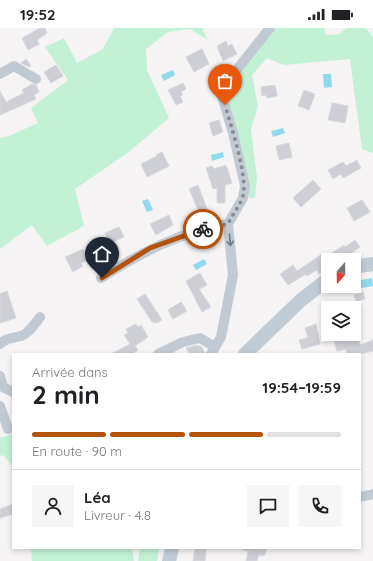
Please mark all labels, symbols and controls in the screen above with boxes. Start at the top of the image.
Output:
text: 19:52 [20,5,56,24]
pin [208,64,242,105]
icon: bag [214,70,236,92]
courier [183,209,223,249]
icon: bike [192,218,214,240]
one-way arrow [226,233,233,246]
pin [85,237,119,278]
icon: home [91,243,113,265]
north arrow [321,253,361,293]
map controls [321,253,361,341]
button: layers [321,301,361,341]
text: Arrivée dans [32,364,108,380]
text: 2 min [32,378,100,411]
text: 19:54–19:59 [262,378,341,397]
text: En route · 90 m [32,443,122,459]
button: person [32,485,74,527]
button: chat [247,485,289,527]
button: phone [299,485,341,527]
text: Léa [84,488,111,507]
text: Livreur · 4.8 [84,507,151,523]

